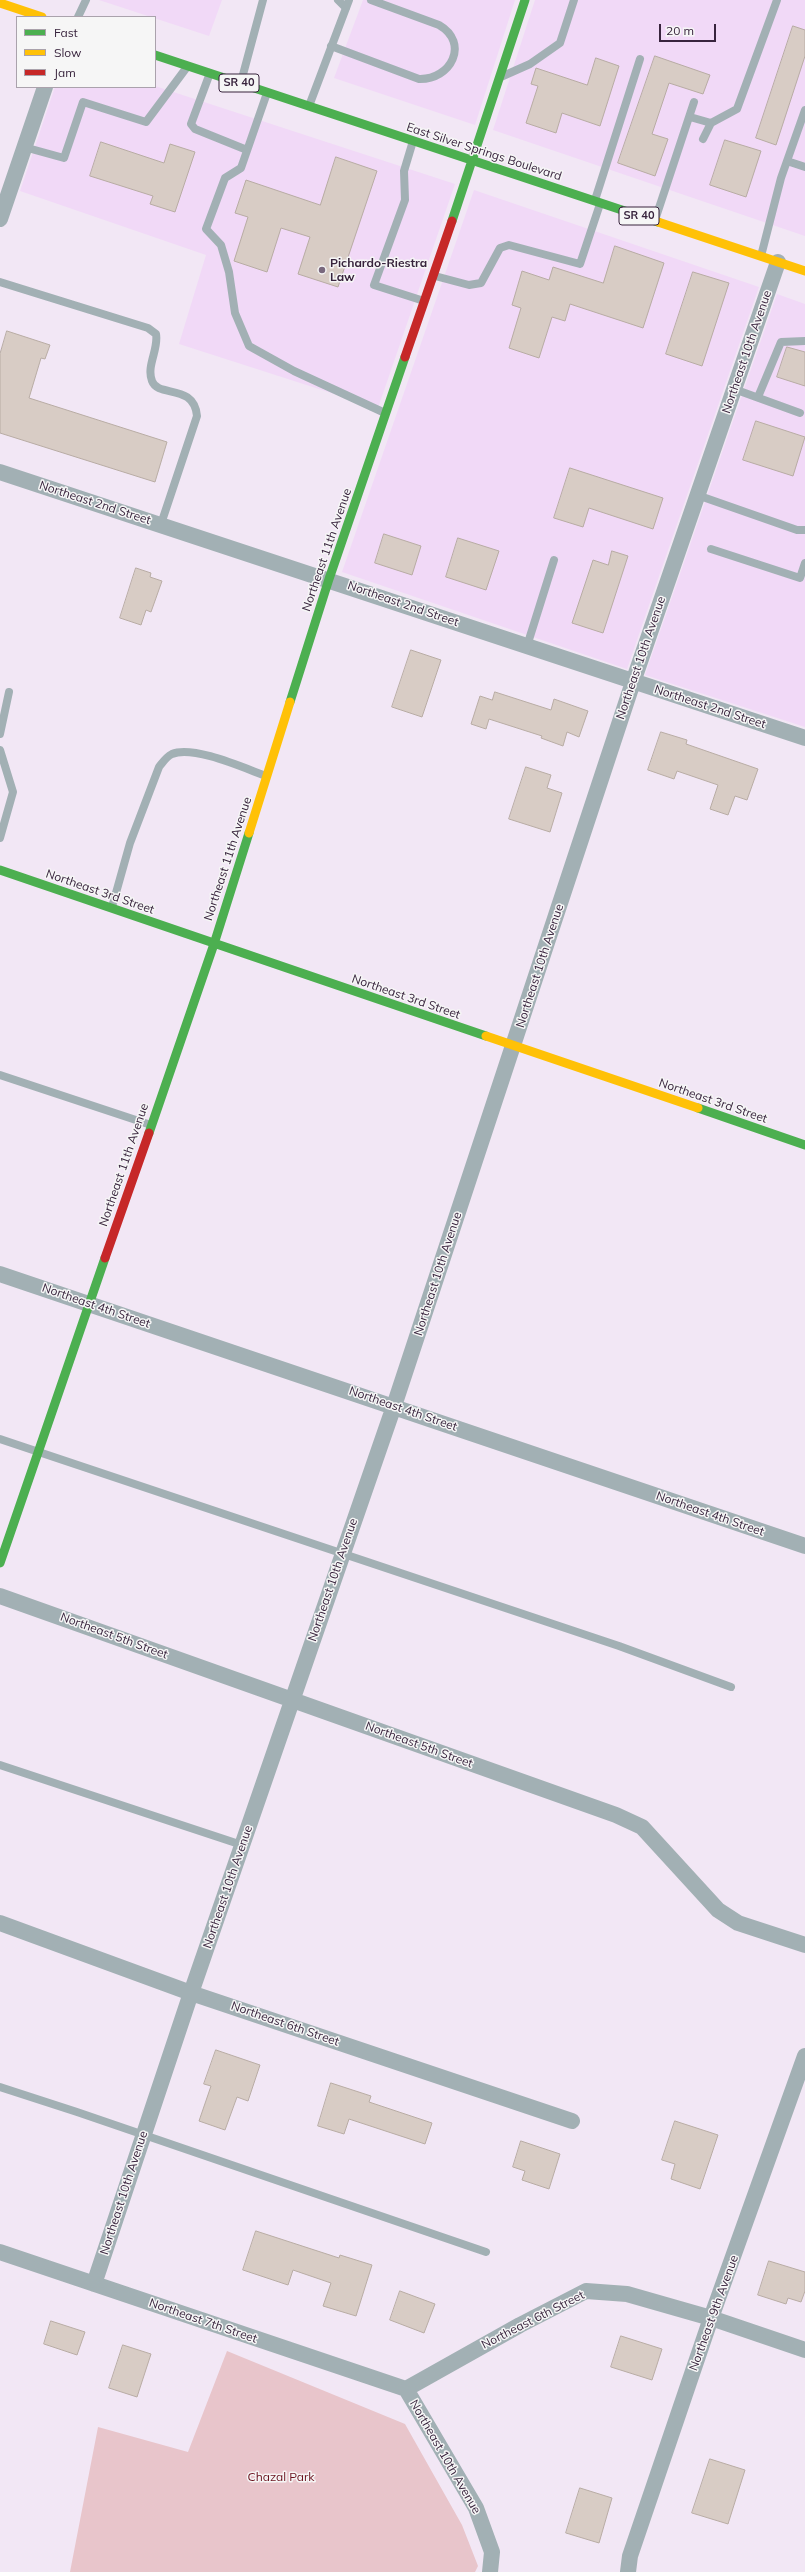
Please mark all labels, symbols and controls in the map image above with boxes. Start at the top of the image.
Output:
legend [16,16,156,88]
scale bar [661,16,718,42]
text: 20 m [666,23,694,38]
text: Fast [54,25,78,40]
text: Slow [54,45,82,60]
text: Jam [54,65,76,80]
road number: SR 40 [219,74,259,92]
street label: East Silver Springs Boulevard [405,120,563,184]
road number: SR 40 [619,207,659,225]
place label: Pichardo-Riestra Law [330,256,427,284]
marker: Pichardo-Riestra Law [317,265,327,275]
street label: Northeast 10th Avenue [719,289,775,415]
street label: Northeast 2nd Street [37,478,153,528]
street label: Northeast 11th Avenue [299,487,355,613]
street label: Northeast 2nd Street [346,578,460,630]
street label: Northeast 10th Avenue [613,595,669,721]
street label: Northeast 2nd Street [652,682,768,732]
street label: Northeast 11th Avenue [201,795,255,923]
street label: Northeast 3rd Street [44,867,156,917]
street label: Northeast 10th Avenue [513,902,567,1030]
street label: Northeast 3rd Street [350,972,462,1022]
street label: Northeast 3rd Street [657,1076,769,1126]
street label: Northeast 11th Avenue [96,1102,152,1228]
street label: Northeast 10th Avenue [411,1210,465,1338]
street label: Northeast 4th Street [40,1281,152,1331]
street label: Northeast 4th Street [347,1384,459,1434]
street label: Northeast 4th Street [654,1489,766,1539]
street label: Northeast 10th Avenue [305,1517,361,1643]
street label: Northeast 5th Street [58,1610,170,1662]
street label: Northeast 5th Street [363,1719,475,1771]
street label: Northeast 10th Avenue [200,1824,256,1950]
street label: Northeast 6th Street [229,1999,341,2049]
street label: Northeast 10th Avenue [97,2129,151,2257]
street label: Northeast 9th Avenue [686,2253,742,2373]
street label: Northeast 6th Street [479,2288,587,2352]
street label: Northeast 7th Street [147,2296,259,2346]
street label: Northeast 10th Avenue [406,2397,484,2517]
park label: Chazal Park [247,2470,315,2484]

